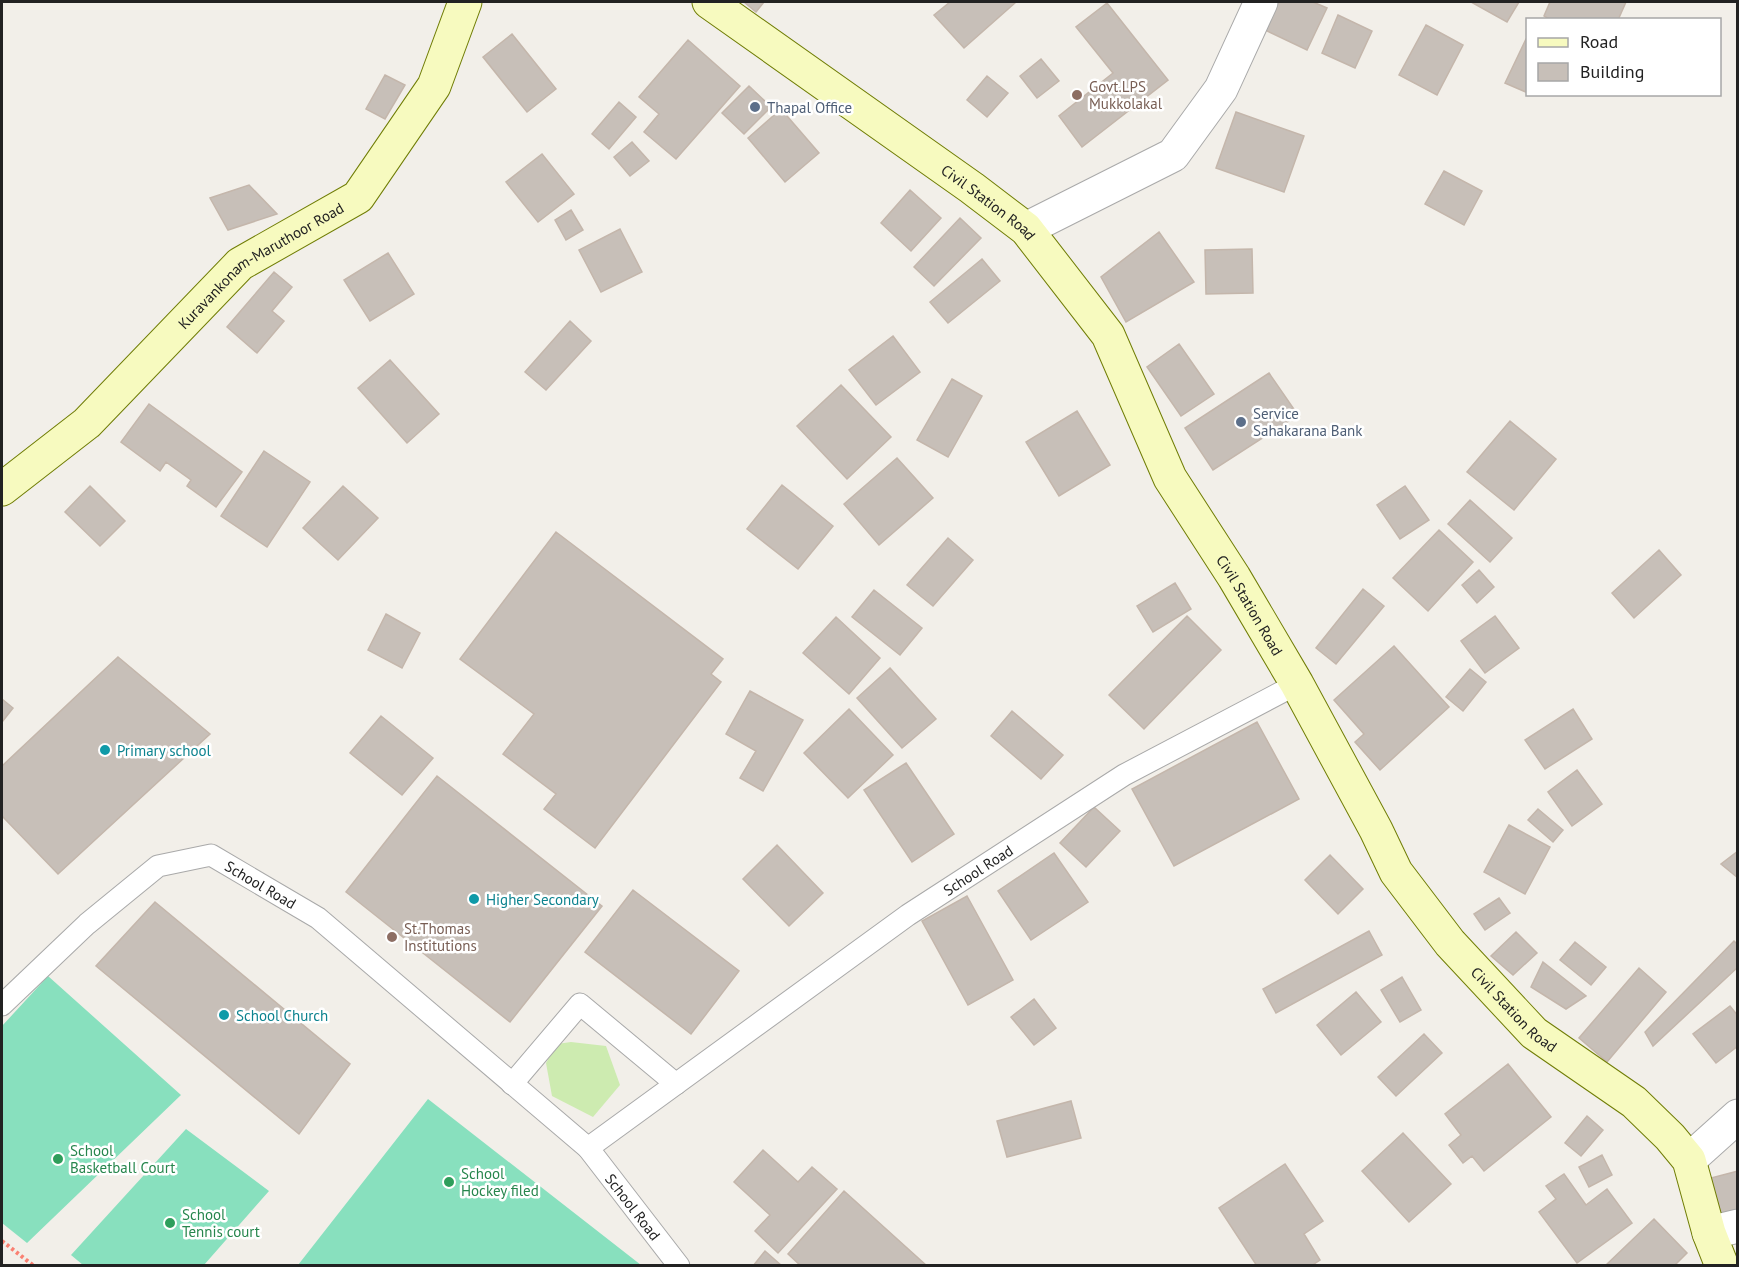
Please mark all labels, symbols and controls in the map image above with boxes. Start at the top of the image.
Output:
legend [1526,18,1721,96]
text: Road [1580,30,1618,53]
text: Building [1580,60,1644,83]
place label: Govt.LPS Mukkolakal [1089,77,1163,113]
marker: Govt.LPS Mukkolakal [1070,88,1084,102]
place label: Thapal Office [767,98,852,117]
marker: Thapal Office [748,100,762,114]
street label: Civil Station Road [938,160,1040,244]
street label: Kuravankonam-Maruthoor Road [174,198,347,333]
place label: Service Sahakarana Bank [1253,404,1363,440]
marker: Service Sahakarana Bank [1234,415,1248,429]
street label: Civil Station Road [1213,551,1288,659]
place label: Primary school [117,741,212,760]
marker: Primary school [98,743,112,757]
street label: School Road [939,840,1016,899]
street label: School Road [222,856,300,913]
place label: Higher Secondary [486,890,599,909]
marker: Higher Secondary [467,892,481,906]
place label: St.Thomas Institutions [404,919,477,955]
marker: St.Thomas Institutions [385,930,399,944]
street label: Civil Station Road [1467,962,1561,1056]
place label: School Church [236,1006,328,1025]
marker: School Church [217,1008,231,1022]
place label: School Basketball Court [70,1141,175,1177]
marker: School Basketball Court [51,1152,65,1166]
place label: School Hockey filed [461,1164,539,1200]
street label: School Road [601,1169,665,1244]
marker: School Hockey filed [442,1175,456,1189]
place label: School Tennis court [182,1205,260,1241]
marker: School Tennis court [163,1216,177,1230]

